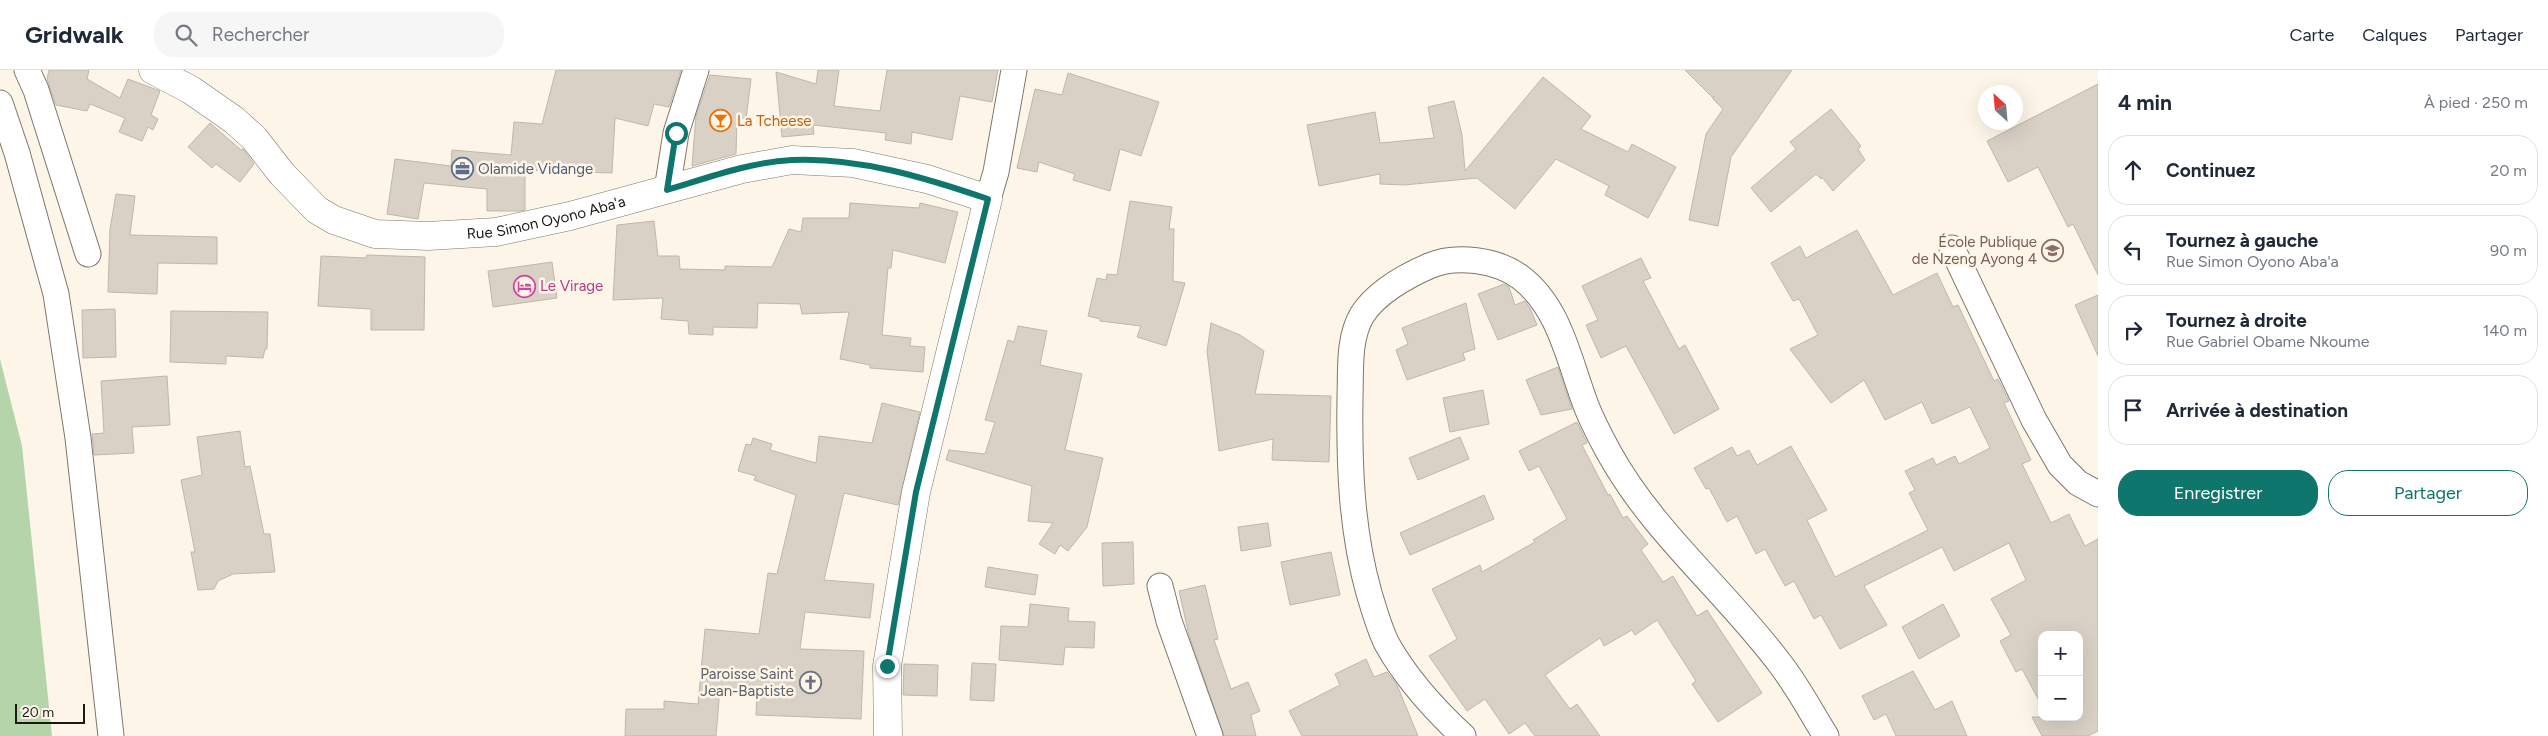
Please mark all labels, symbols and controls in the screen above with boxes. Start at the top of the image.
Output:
search box [154,12,504,57]
text: Gridwalk [25,20,124,49]
icon: search [172,21,200,49]
text: Rechercher [212,23,309,46]
text: Carte [2289,24,2334,46]
text: Calques [2362,24,2427,46]
text: Partager [2455,24,2523,46]
north arrow [1978,85,2023,130]
text: 4 min [2118,90,2172,115]
text: À pied · 250 m [2424,93,2528,112]
bar icon: La Tcheese [709,109,733,133]
place label: La Tcheese [737,112,812,130]
route start [665,122,688,145]
icon: ahead [2119,156,2147,184]
office icon: Olamide Vidange [450,157,474,181]
text: Continuez [2166,159,2255,182]
place label: Olamide Vidange [478,160,593,178]
text: 20 m [2490,161,2527,180]
street label: Rue Simon Oyono Aba'a [466,192,627,243]
text: Tournez à gauche [2166,229,2318,252]
place label: École Publique de Nzeng Ayong 4 [1912,233,2037,268]
icon: left [2119,236,2147,264]
school or university icon: École Publique de Nzeng Ayong 4 [2041,239,2065,263]
text: 90 m [2490,241,2527,260]
text: Rue Simon Oyono Aba'a [2166,252,2339,271]
hotel icon: Le Virage [512,274,536,298]
place label: Le Virage [540,277,603,295]
text: Tournez à droite [2166,309,2307,332]
icon: right [2119,316,2147,344]
text: 140 m [2483,321,2527,340]
text: Rue Gabriel Obame Nkoume [2166,332,2369,351]
icon: arrive [2119,396,2147,424]
text: Arrivée à destination [2166,399,2348,422]
button: Enregistrer [2118,470,2318,516]
button: Partager [2328,470,2528,516]
map controls [2038,631,2083,721]
button: + [2038,631,2083,676]
route end [876,655,899,678]
place label: Paroisse Saint Jean-Baptiste [700,665,794,700]
church icon: Paroisse Saint Jean-Baptiste [798,671,822,695]
button: − [2038,676,2083,721]
scale bar [15,701,85,724]
text: 20 m [22,704,54,721]

